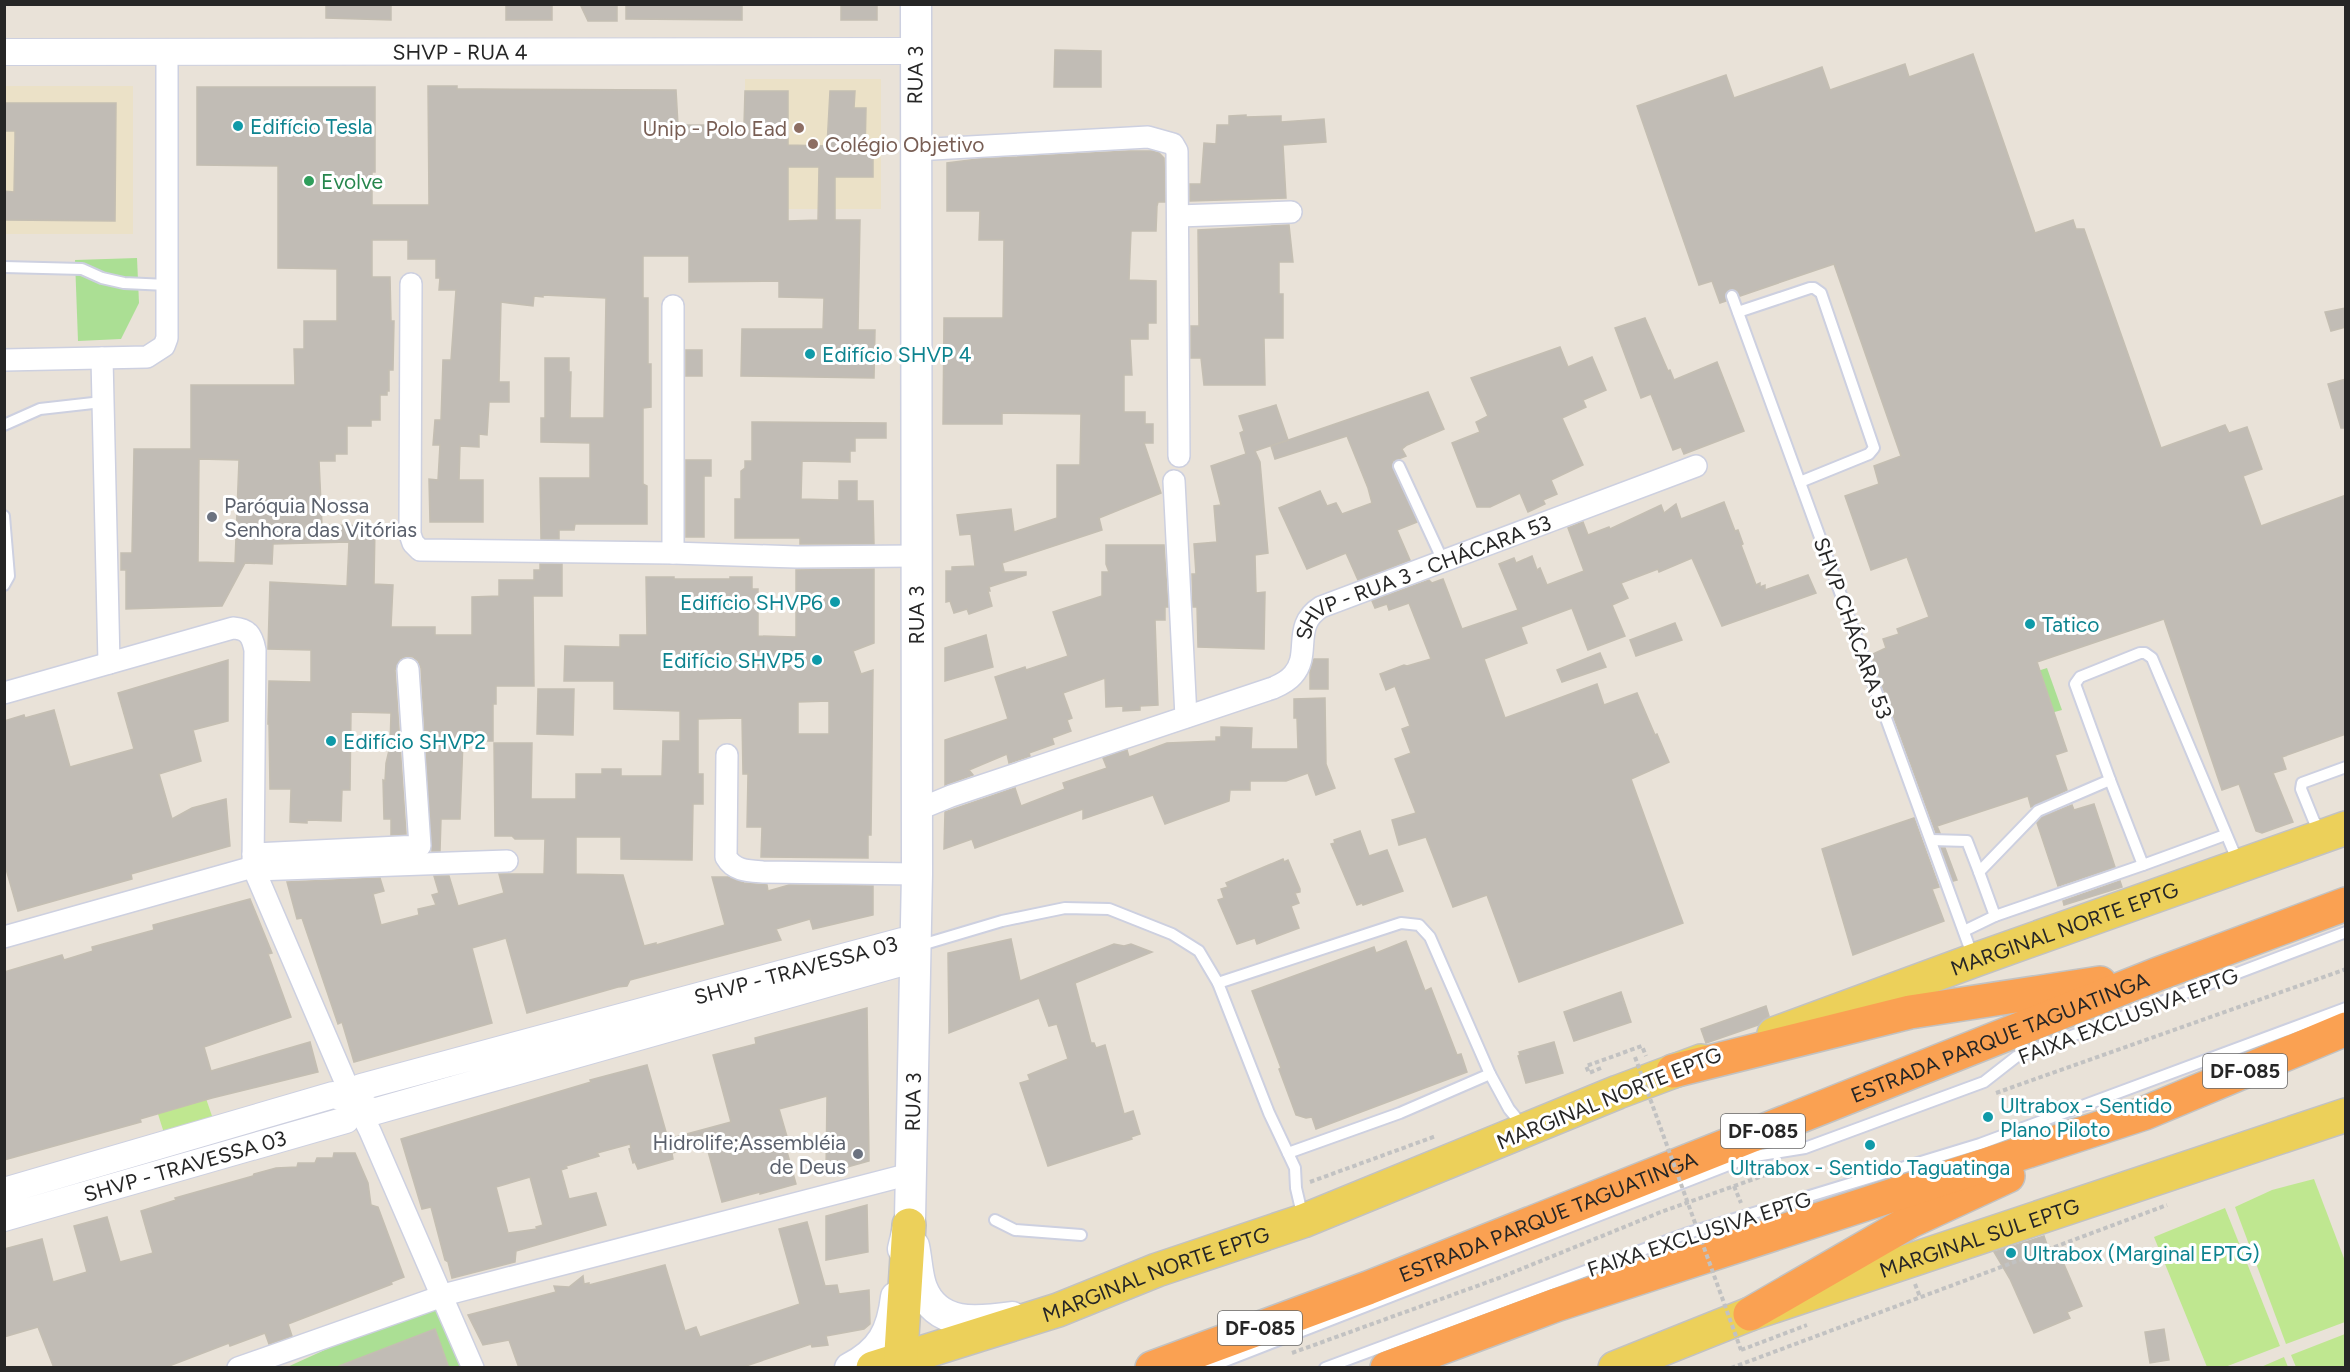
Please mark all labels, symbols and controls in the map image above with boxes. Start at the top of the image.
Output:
street label: SHVP - RUA 4 [392,39,528,64]
street label: RUA 3 [902,45,928,105]
place label: Edifício Tesla [250,114,373,139]
place label: Unip - Polo Ead [642,116,787,141]
marker: Edifício Tesla [231,119,245,133]
marker: Unip - Polo Ead [792,121,806,135]
place label: Colégio Objetivo [825,132,984,157]
marker: Colégio Objetivo [806,137,820,151]
place label: Evolve [321,169,383,194]
marker: Evolve [302,174,316,188]
place label: Edifício SHVP 4 [822,342,971,367]
marker: Edifício SHVP 4 [803,347,817,361]
place label: Paróquia Nossa Senhora das Vitórias [224,493,417,542]
street label: SHVP - RUA 3 - CHÁCARA 53 [1290,509,1554,641]
marker: Paróquia Nossa Senhora das Vitórias [205,510,219,524]
street label: SHVP CHÁCARA 53 [1809,534,1897,722]
street label: RUA 3 [904,586,929,644]
place label: Edifício SHVP6 [680,590,823,615]
marker: Edifício SHVP6 [828,595,842,609]
place label: Tatico [2042,612,2099,637]
marker: Tatico [2023,617,2037,631]
place label: Edifício SHVP5 [662,648,805,673]
marker: Edifício SHVP5 [810,653,824,667]
place label: Edifício SHVP2 [343,729,486,754]
marker: Edifício SHVP2 [324,734,338,748]
street label: MARGINAL NORTE EPTG [1947,876,2182,980]
street label: SHVP - TRAVESSA 03 [691,930,900,1009]
street label: FAIXA EXCLUSIVA EPTG [2014,962,2242,1070]
street label: ESTRADA PARQUE TAGUATINGA [1847,966,2152,1107]
street label: MARGINAL NORTE EPTG [1493,1041,1725,1155]
road number: DF-085 [2203,1054,2287,1088]
street label: RUA 3 [899,1072,925,1132]
place label: Ultrabox - Sentido Plano Piloto [2000,1093,2172,1142]
marker: Ultrabox - Sentido Plano Piloto [1981,1110,1995,1124]
road number: DF-085 [1721,1114,1805,1148]
street label: SHVP - TRAVESSA 03 [81,1125,289,1207]
place label: Hidrolife;Assembléia de Deus [653,1130,846,1179]
marker: Ultrabox - Sentido Taguatinga [1863,1138,1877,1152]
street label: ESTRADA PARQUE TAGUATINGA [1395,1146,1701,1287]
marker: Hidrolife;Assembléia de Deus [851,1147,865,1161]
place label: Ultrabox - Sentido Taguatinga [1730,1155,2010,1180]
street label: FAIXA EXCLUSIVA EPTG [1584,1186,1814,1282]
street label: MARGINAL SUL EPTG [1876,1193,2082,1282]
street label: MARGINAL NORTE EPTG [1039,1221,1272,1327]
place label: Ultrabox (Marginal EPTG) [2023,1241,2260,1266]
marker: Ultrabox (Marginal EPTG) [2004,1246,2018,1260]
road number: DF-085 [1218,1311,1302,1345]

